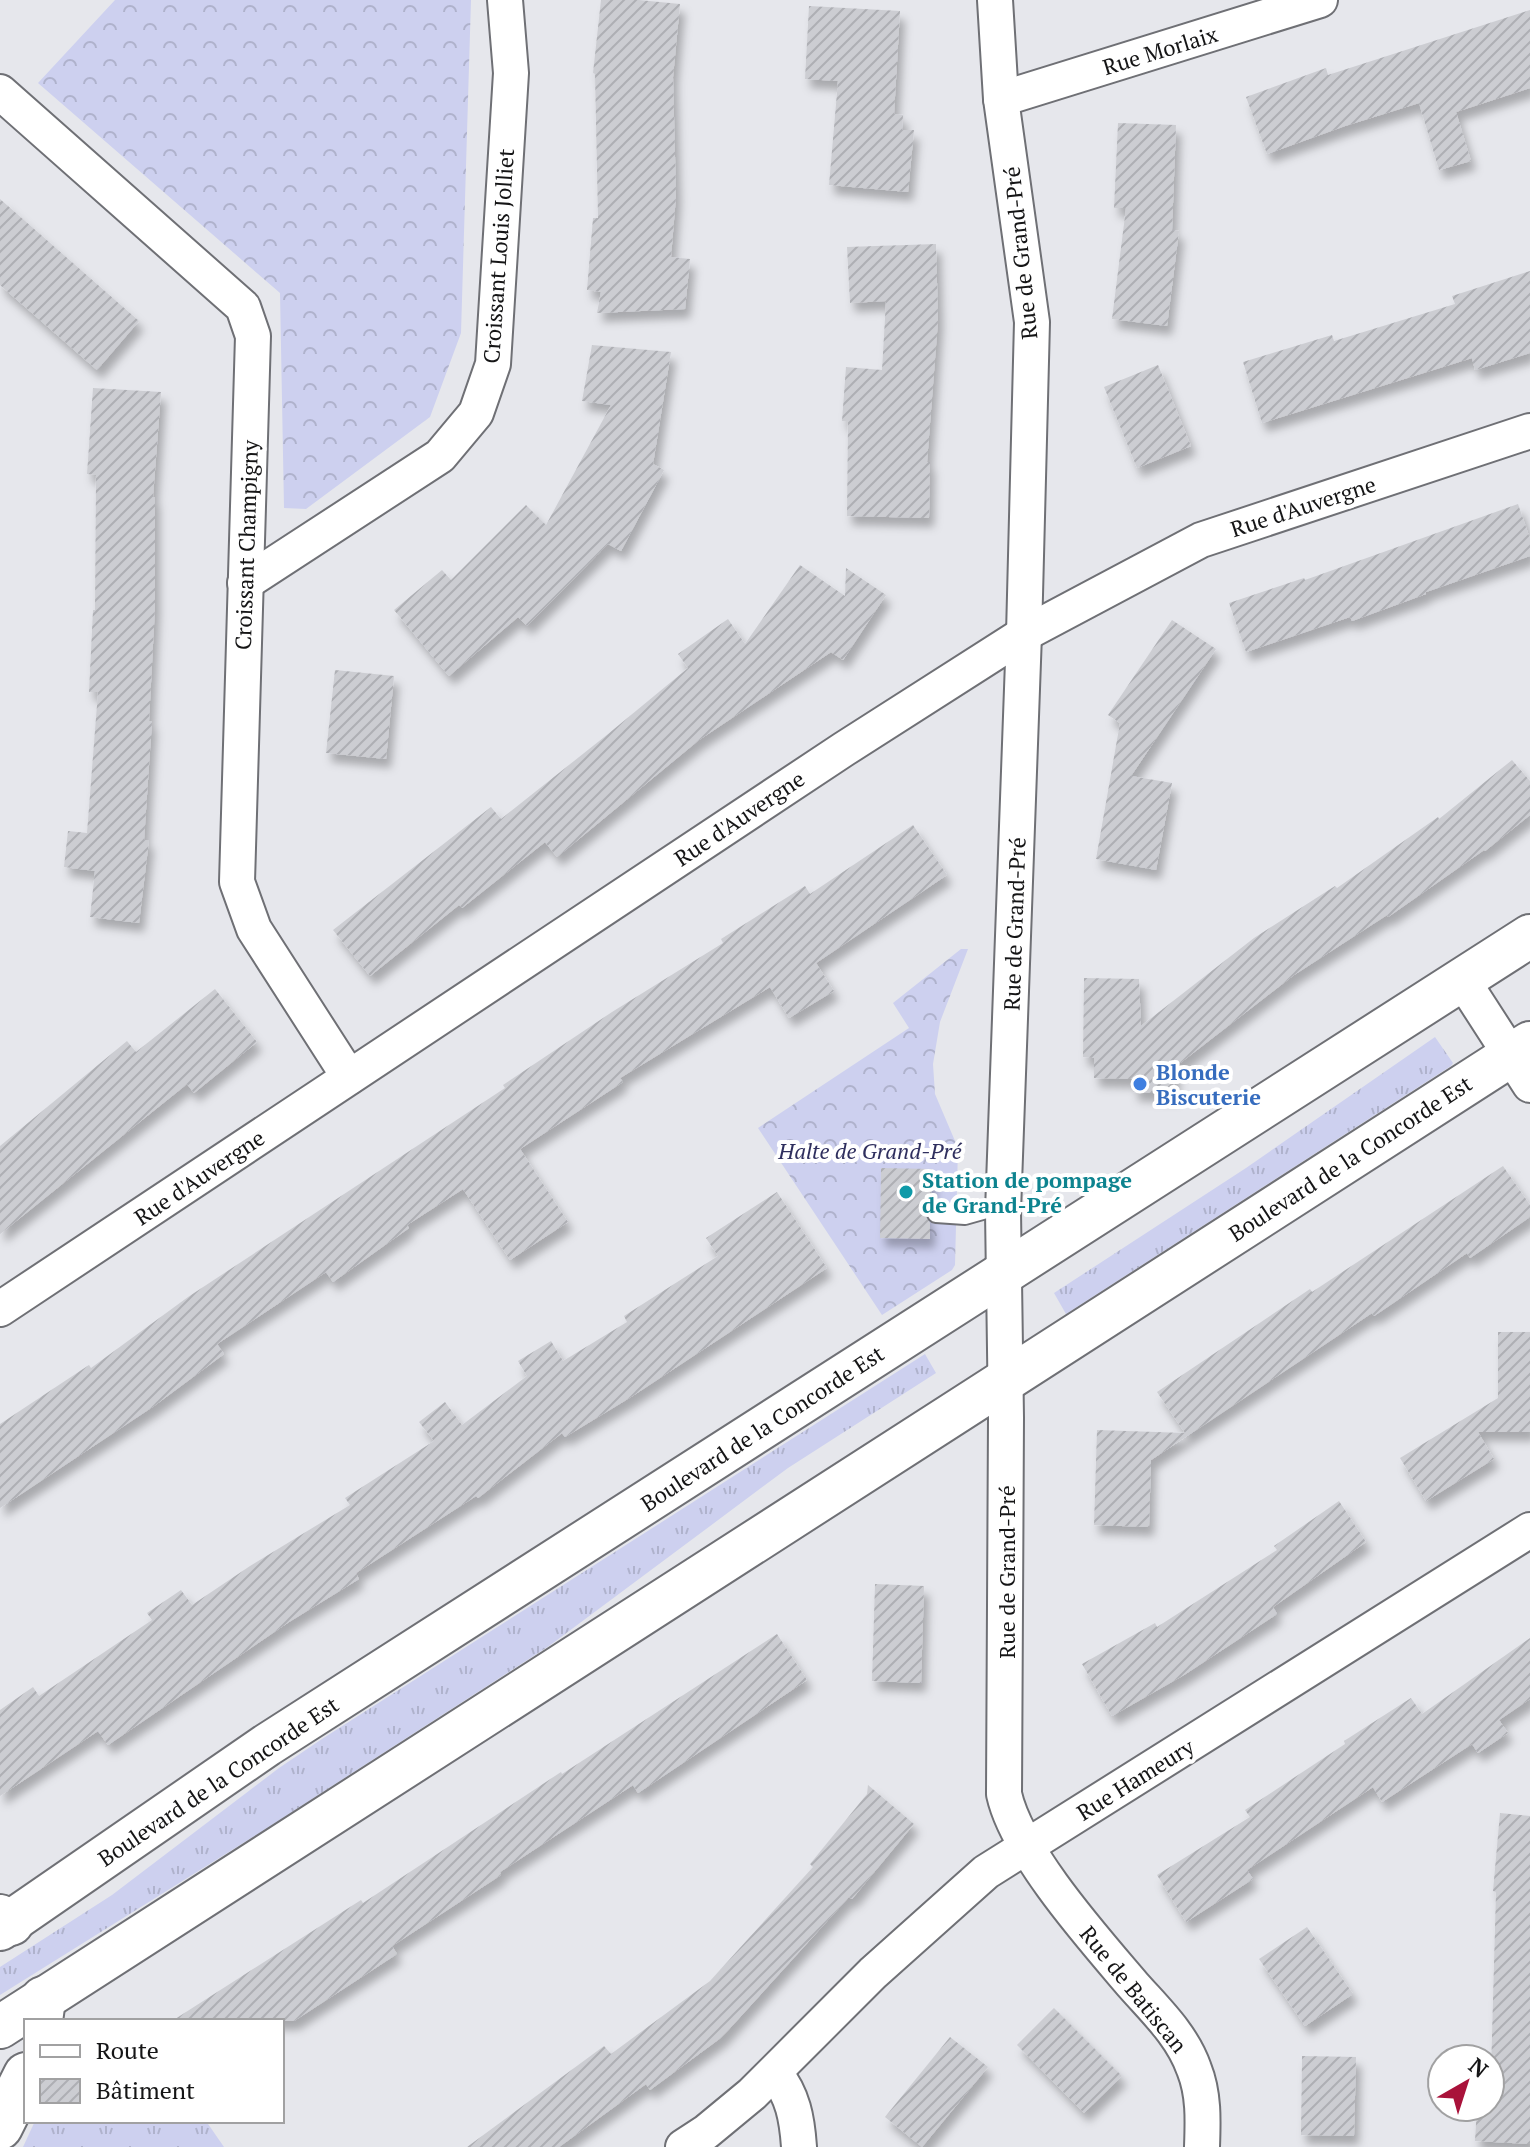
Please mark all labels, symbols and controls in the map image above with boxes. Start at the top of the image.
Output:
street label: Rue Morlaix [1099,19,1221,81]
street label: Croissant Louis Jolliet [476,148,520,364]
street label: Rue de Grand-Pré [997,165,1043,341]
street label: Croissant Champigny [228,439,264,651]
street label: Rue d'Auvergne [1227,469,1379,543]
street label: Rue d'Auvergne [668,764,810,872]
street label: Rue de Grand-Pré [996,837,1032,1011]
place label: Blonde Biscuterie [1156,1057,1261,1111]
street label: Boulevard de la Concorde Est [1223,1068,1477,1248]
marker: Blonde Biscuterie [1131,1075,1149,1093]
street label: Rue d'Auvergne [128,1123,270,1231]
park label: Halte de Grand-Pré [777,1136,963,1165]
place label: Station de pompage de Grand-Pré [922,1165,1132,1219]
marker: Station de pompage de Grand-Pré [897,1183,915,1201]
street label: Boulevard de la Concorde Est [635,1338,889,1518]
street label: Rue de Grand-Pré [992,1485,1021,1659]
street label: Boulevard de la Concorde Est [92,1690,344,1872]
street label: Rue Hameury [1071,1731,1200,1826]
street label: Rue de Batiscan [1074,1920,1194,2058]
legend [24,2019,284,2123]
text: Route [96,2034,159,2066]
north arrow [1426,2043,1506,2123]
text: N [1463,2051,1495,2084]
text: Bâtiment [96,2074,195,2106]

